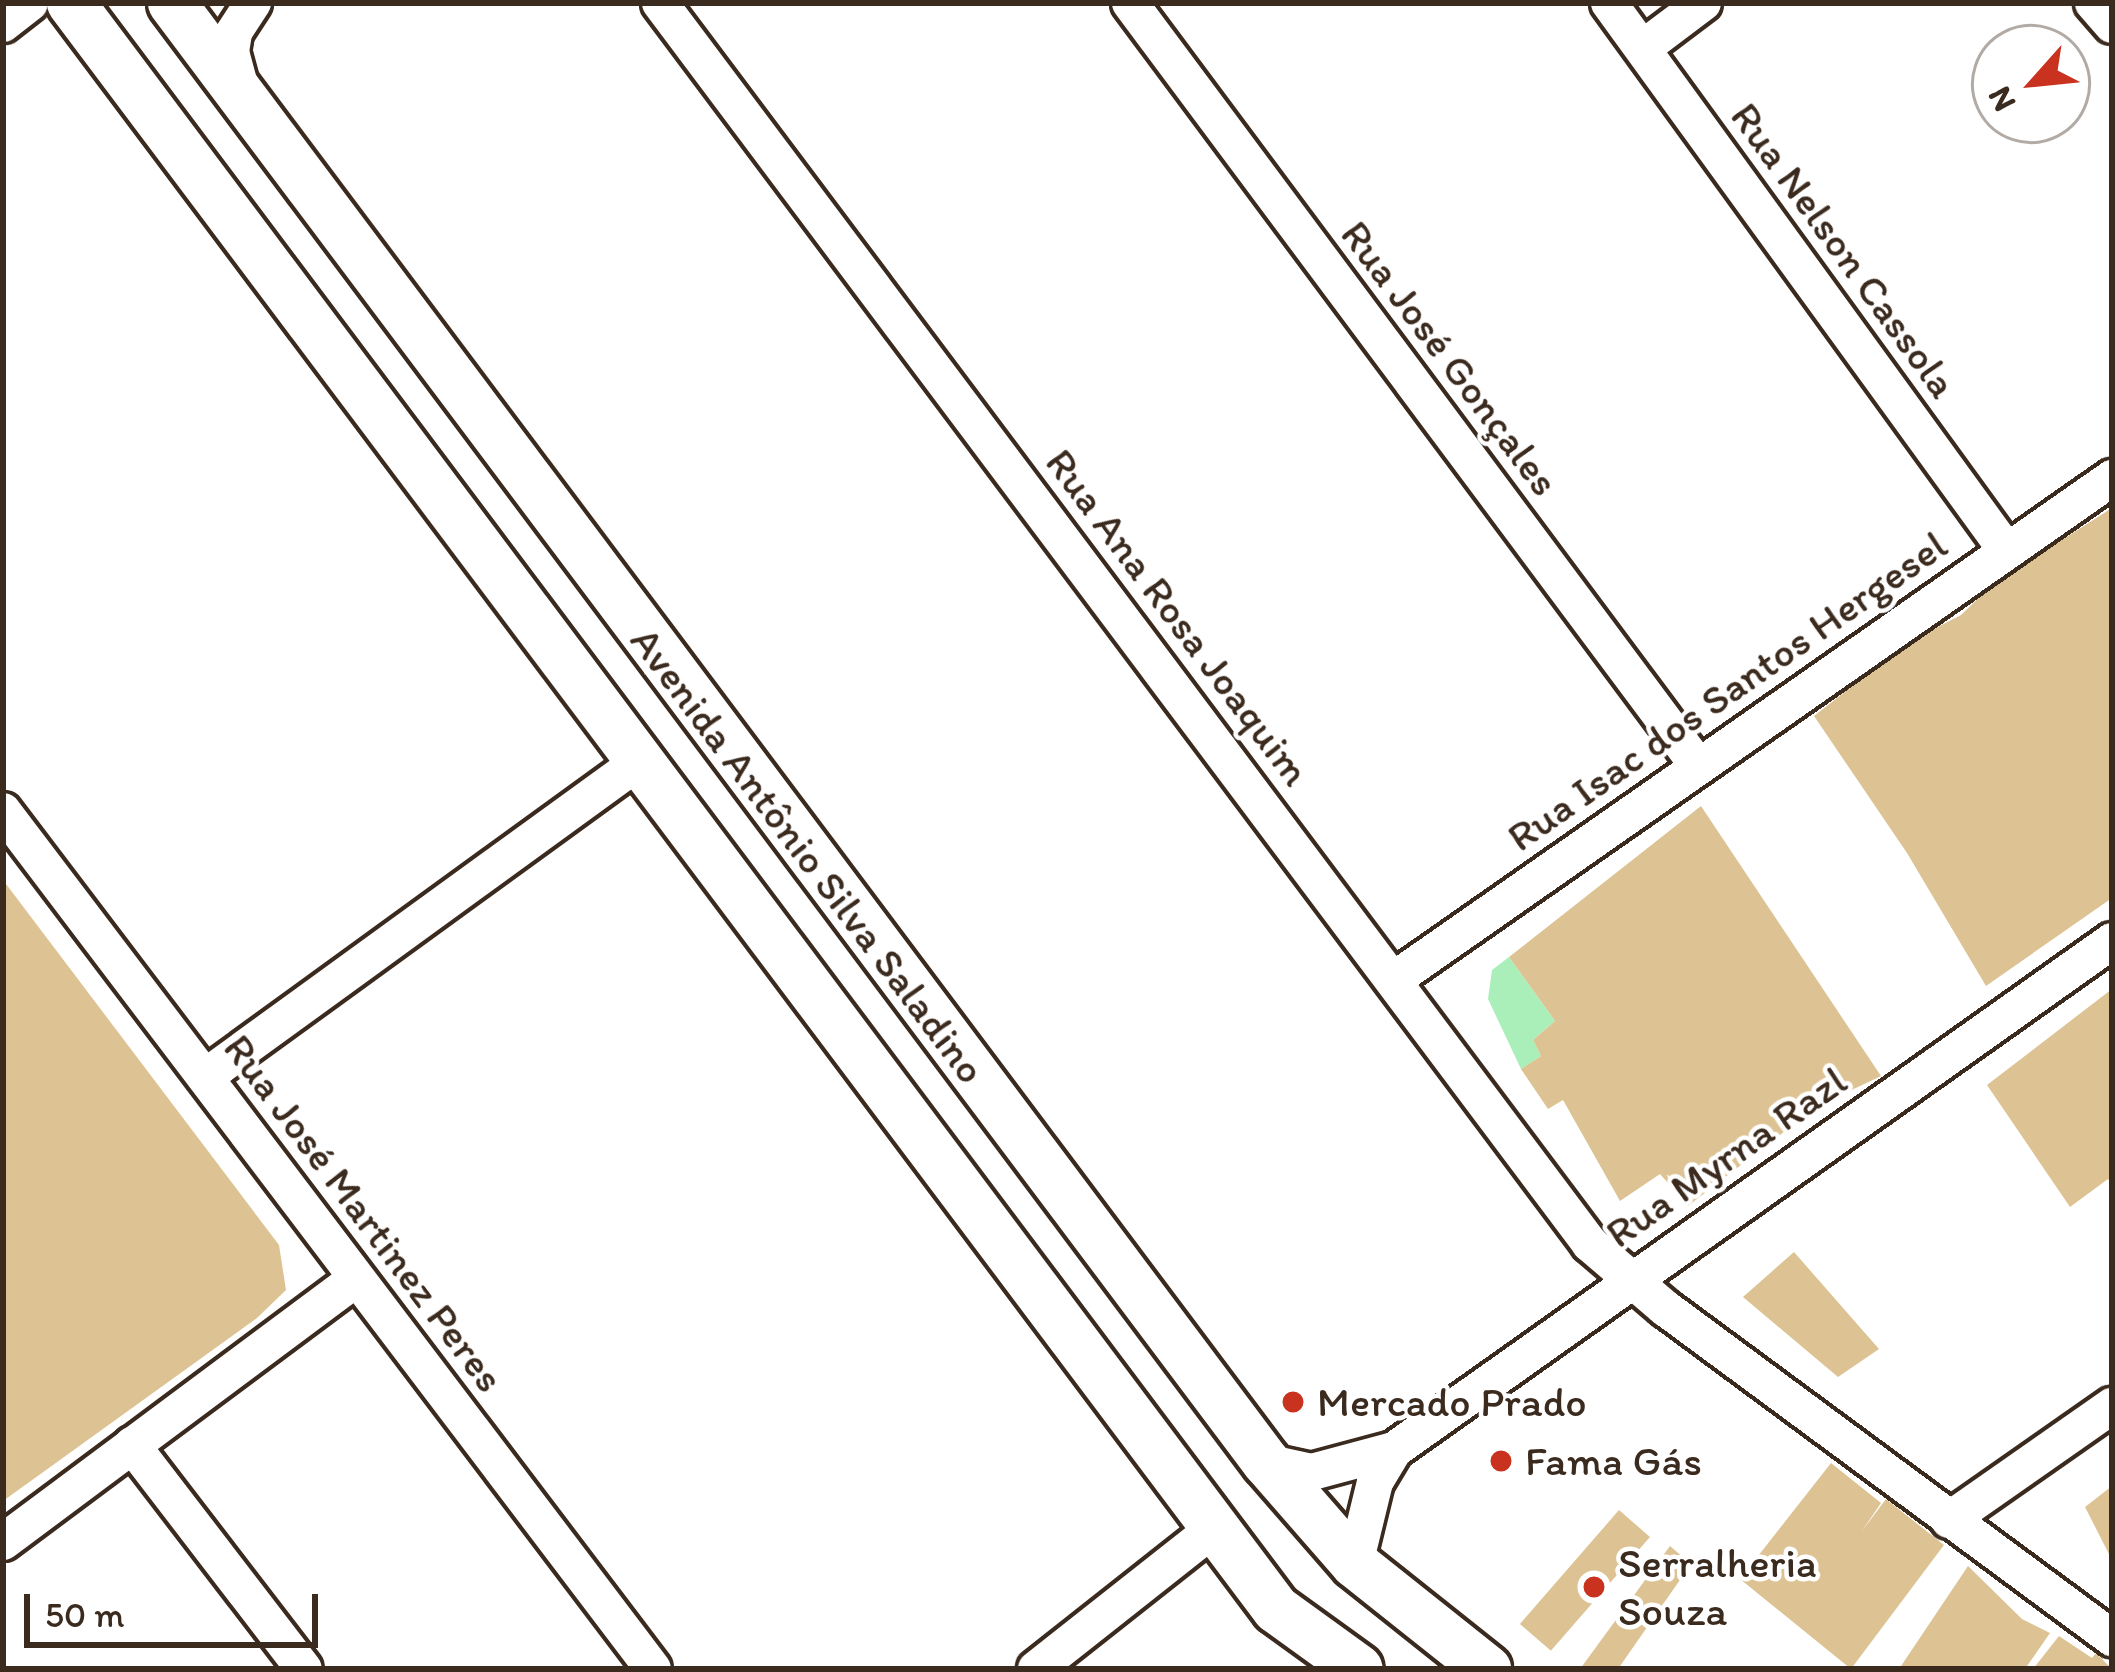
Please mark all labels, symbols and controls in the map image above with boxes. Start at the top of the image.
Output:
north arrow [1971,24,2091,144]
text: N [1979,80,2024,118]
street label: Rua Nelson Cassola [1720,92,1968,408]
street label: Rua José Gonçales [1329,210,1571,506]
street label: Rua Ana Rosa Joaquim [1035,439,1321,795]
street label: Rua Isac dos Santos Hergesel [1496,519,1958,863]
street label: Avenida Antônio Silva Saladino [620,617,996,1093]
street label: Rua José Martinez Peres [212,1023,516,1403]
street label: Rua Myrna Razl [1596,1056,1856,1258]
place label: Mercado Prado [1317,1377,1586,1427]
marker: Mercado Prado [1280,1389,1306,1415]
place label: Fama Gás [1525,1436,1702,1486]
marker: Fama Gás [1488,1448,1514,1474]
place label: Serralheria Souza [1618,1538,1817,1636]
scale bar [30,1570,324,1644]
marker: Serralheria Souza [1581,1574,1607,1600]
text: 50 m [45,1593,124,1636]

